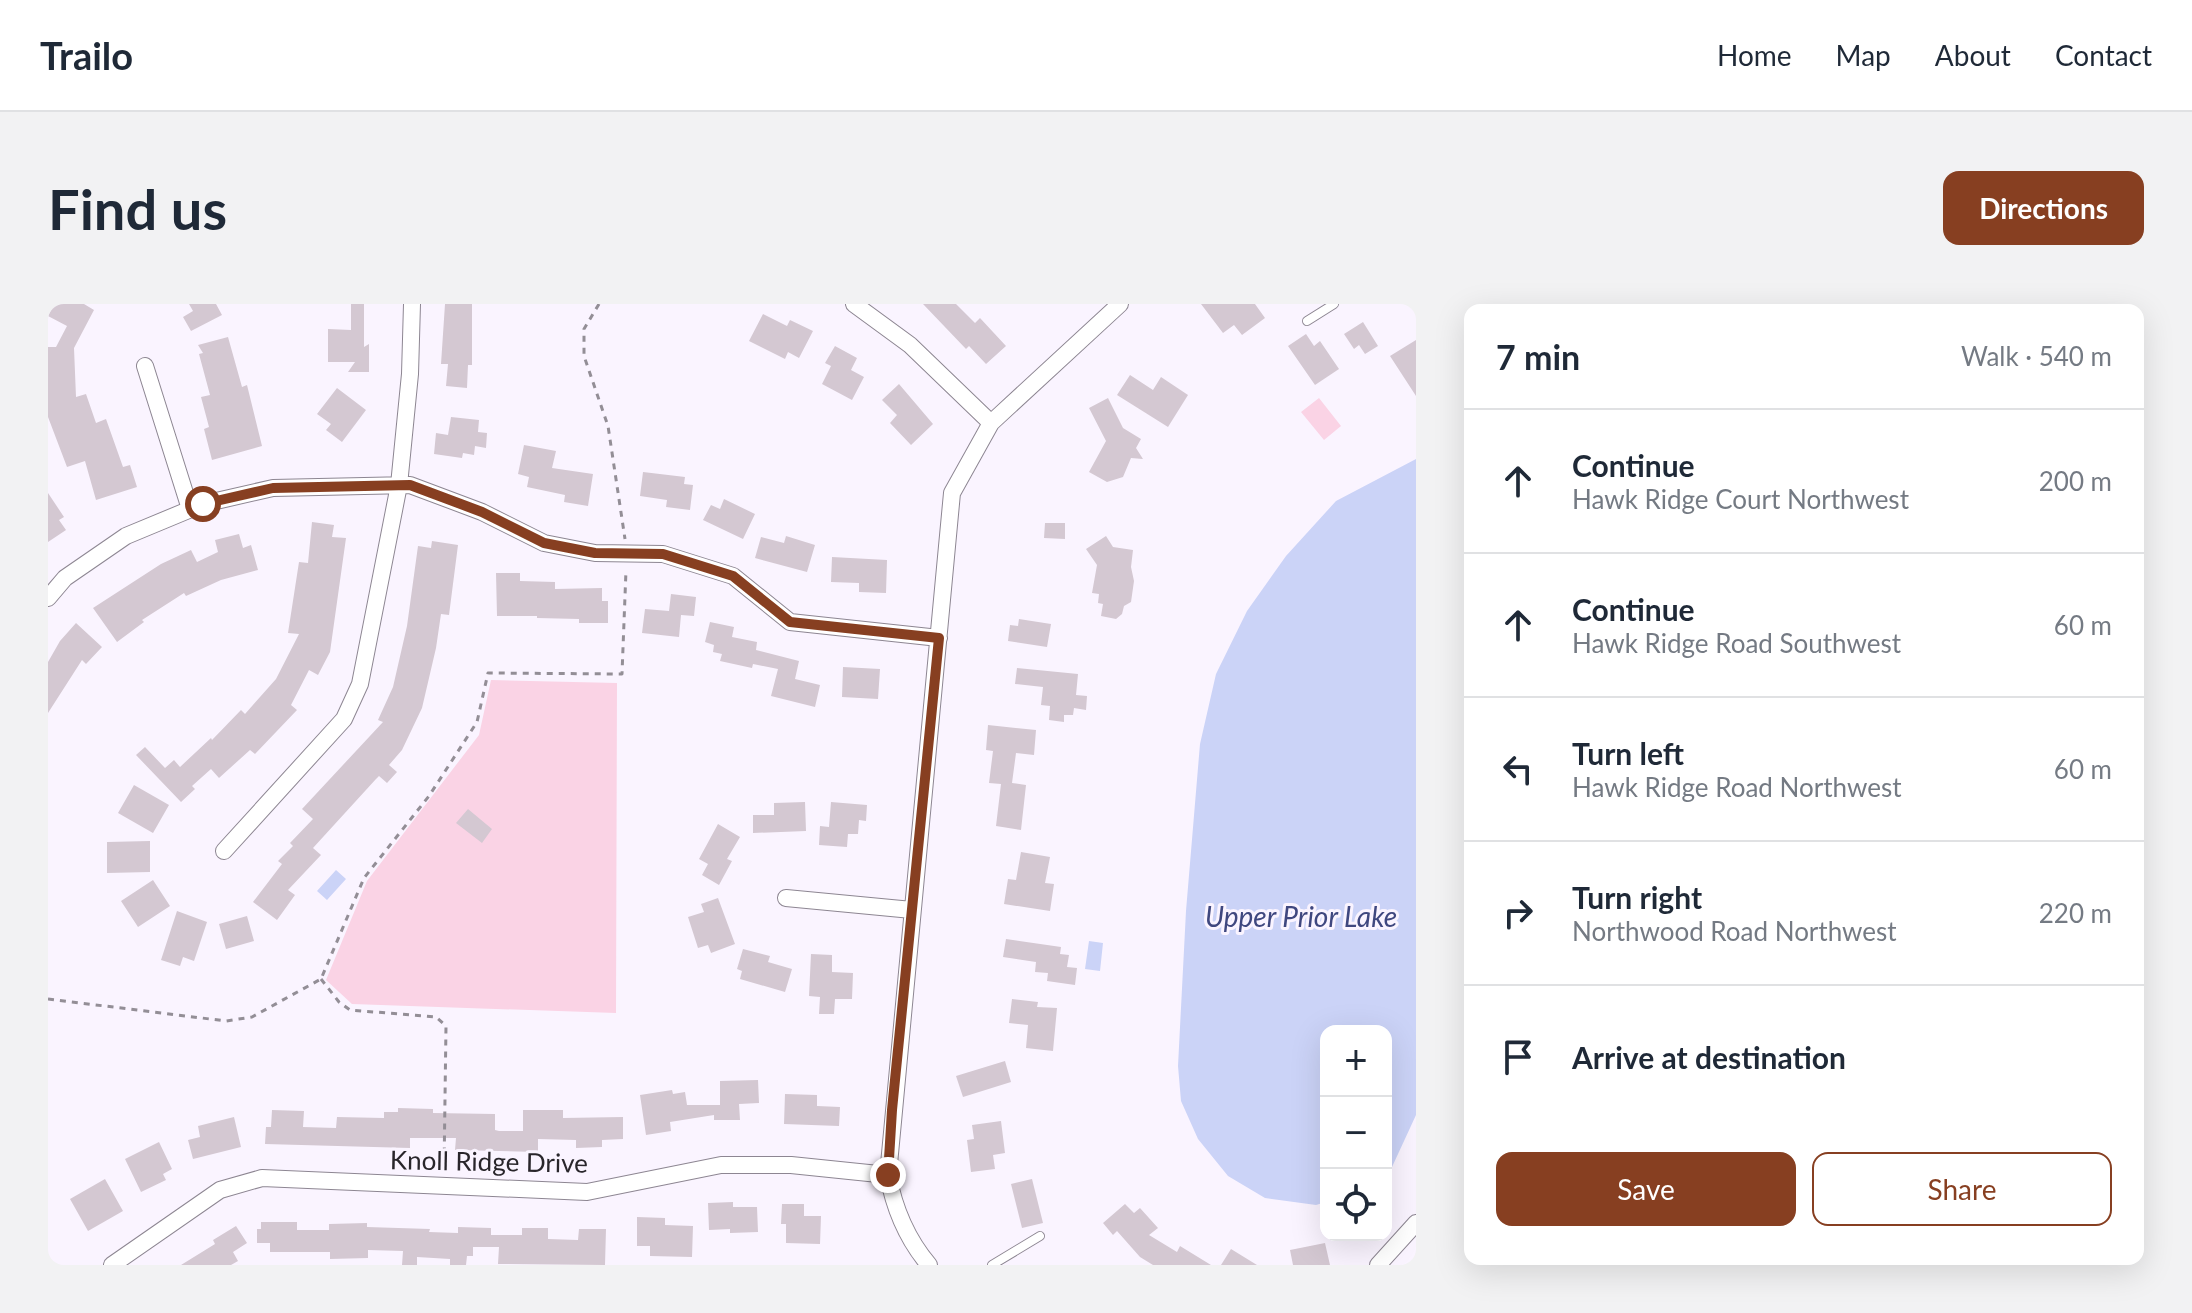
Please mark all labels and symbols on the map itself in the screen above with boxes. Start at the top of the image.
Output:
route start [185,486,221,522]
water label: Upper Prior Lake [1205,899,1397,933]
street label: Knoll Ridge Drive [390,1143,588,1179]
route end [870,1157,906,1193]

